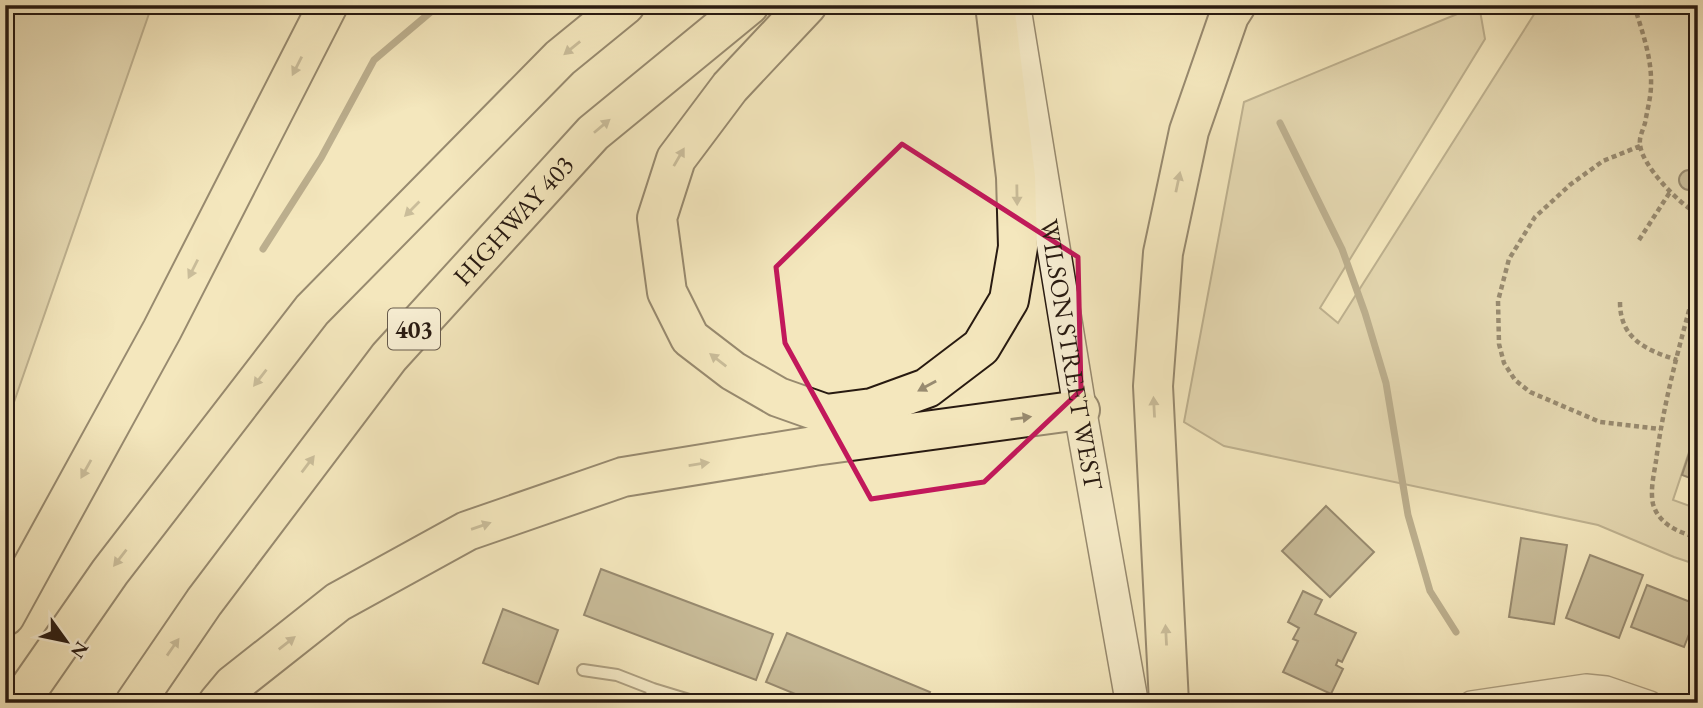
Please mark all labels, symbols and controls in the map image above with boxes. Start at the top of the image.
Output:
one-way arrow [564,40,581,55]
one-way arrow [291,56,303,76]
one-way arrow [593,119,610,134]
one-way arrow [673,147,686,166]
street label: HIGHWAY 403 [446,148,581,293]
one-way arrow [1173,171,1184,193]
one-way arrow [1011,184,1022,206]
one-way arrow [404,200,420,217]
street label: WILSON STREET WEST [1032,217,1111,493]
one-way arrow [188,259,199,279]
road number: 403 [388,308,440,350]
one-way arrow [710,352,728,367]
one-way arrow [253,369,267,387]
one-way arrow [916,379,936,391]
one-way arrow [1148,396,1159,418]
one-way arrow [1010,412,1032,423]
one-way arrow [301,455,316,473]
one-way arrow [688,458,710,469]
one-way arrow [80,459,92,479]
one-way arrow [471,520,492,531]
one-way arrow [113,548,128,566]
north arrow [32,606,102,676]
one-way arrow [1160,623,1171,645]
one-way arrow [277,635,295,650]
text: N [65,637,95,664]
one-way arrow [166,637,179,656]

